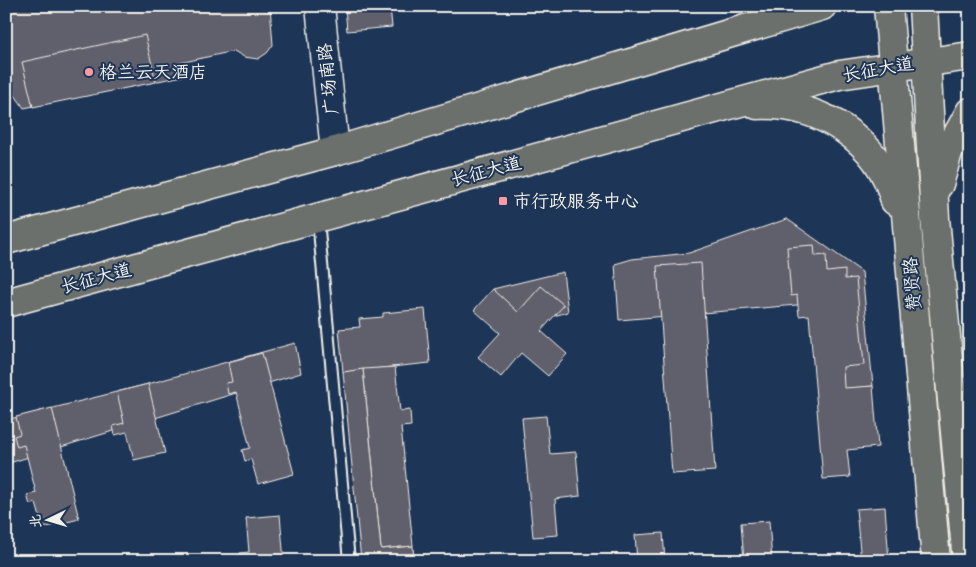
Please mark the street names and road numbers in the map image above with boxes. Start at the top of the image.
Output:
street label: 广场南路 [313,42,343,116]
street label: 长征大道 [841,52,915,86]
street label: 长征大道 [448,151,524,191]
street label: 赞贤路 [899,256,925,312]
street label: 长征大道 [58,258,134,298]

